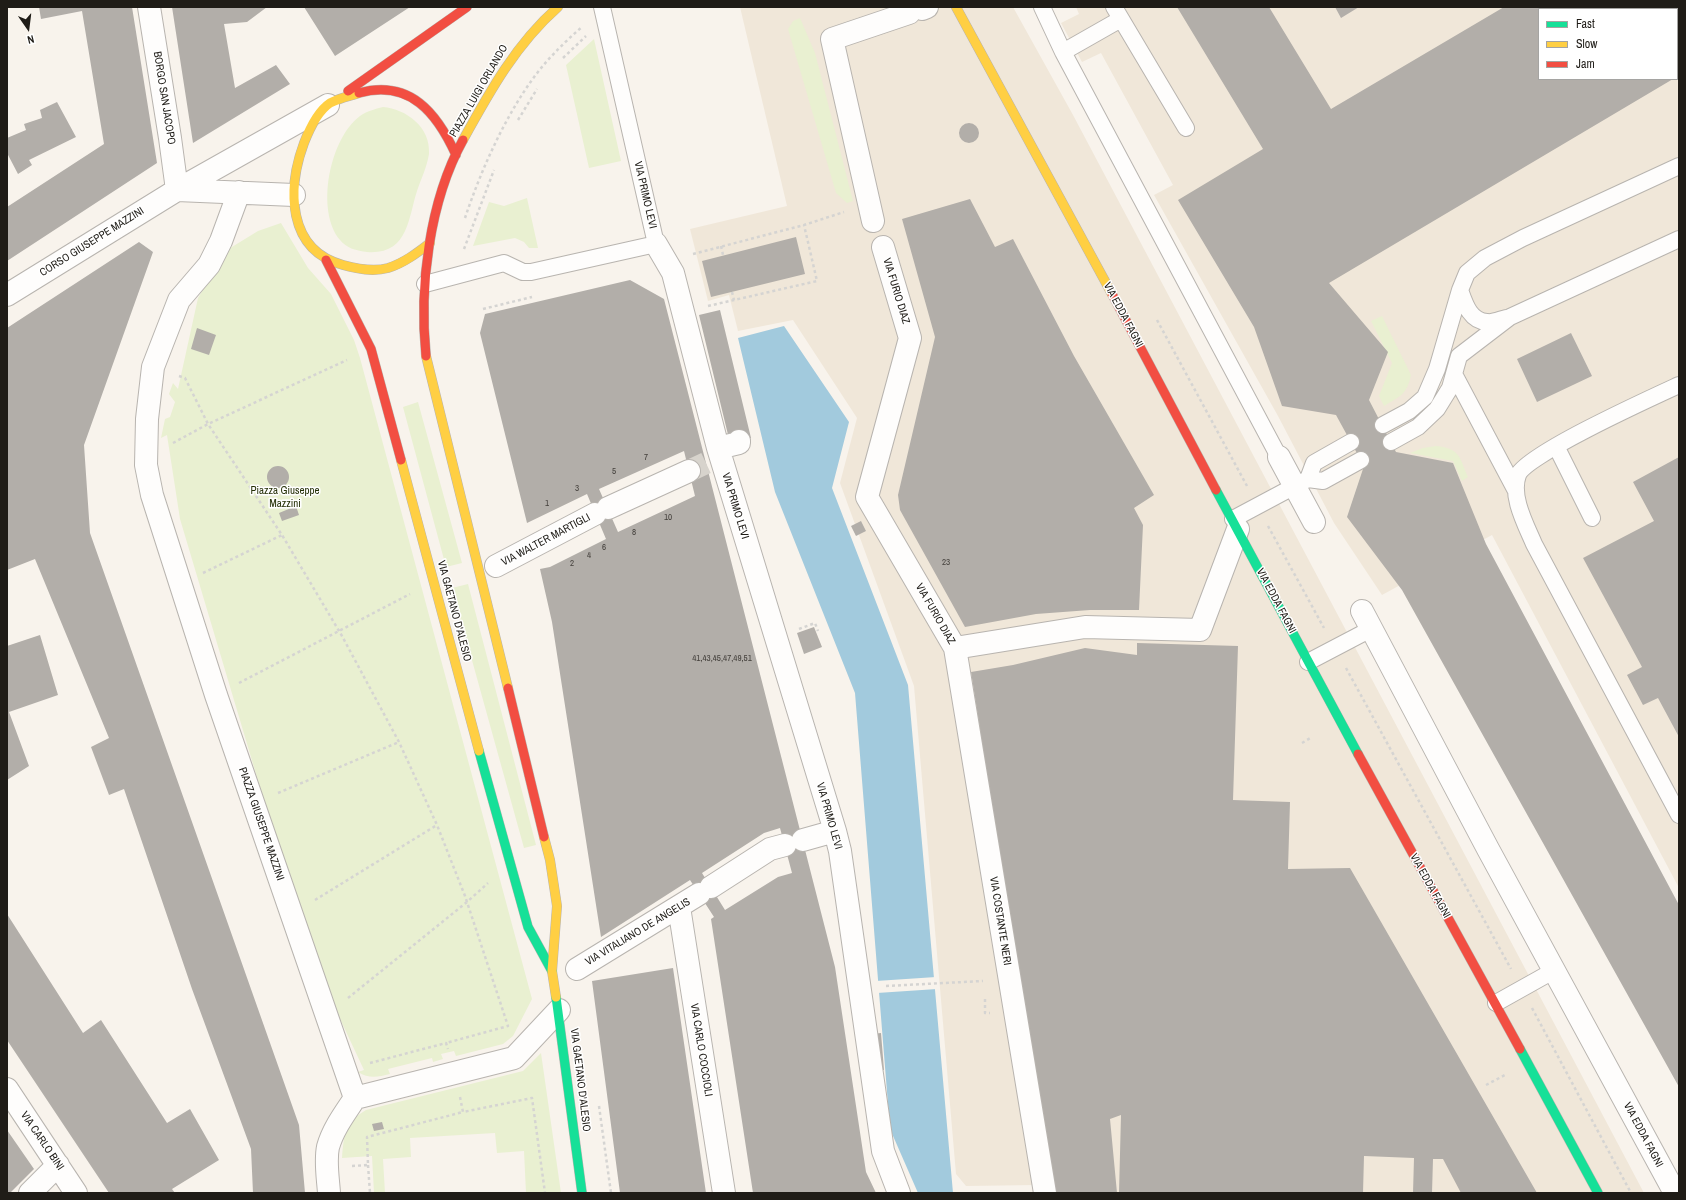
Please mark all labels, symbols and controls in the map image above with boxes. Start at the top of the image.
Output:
north arrow [8,8,48,48]
legend [1538,8,1678,80]
text: Fast [1576,16,1595,32]
text: N [26,32,36,47]
text: Slow [1576,36,1597,52]
street label: PIAZZA LUIGI ORLANDO [447,42,511,140]
street label: BORGO SAN JACOPO [150,50,178,146]
text: Jam [1576,56,1595,72]
street label: VIA PRIMO LEVI [631,160,659,230]
street label: CORSO GIUSEPPE MAZZINI [37,205,147,279]
street label: VIA FURIO DIAZ [880,256,912,326]
street label: VIA EDDA FAGNI [1100,280,1146,350]
house number: 7 [644,453,648,463]
house number: 5 [612,467,616,477]
street label: VIA PRIMO LEVI [719,471,751,541]
park label: Piazza Giuseppe Mazzini [250,484,320,510]
house number: 3 [575,484,579,494]
house number: 1 [545,499,549,509]
street label: VIA WALTER MARTIGLI [499,511,593,569]
house number: 10 [664,513,672,523]
house number: 8 [632,528,636,538]
house number: 6 [602,543,606,553]
house number: 4 [587,551,591,561]
house number: 23 [942,558,950,568]
street label: VIA GAETANO D'ALESIO [434,559,474,663]
house number: 2 [570,559,574,569]
street label: VIA EDDA FAGNI [1253,566,1299,636]
street label: VIA FURIO DIAZ [912,581,958,647]
house number: 41,43,45,47,49,51 [692,654,752,664]
street label: PIAZZA GIUSEPPE MAZZINI [235,766,287,882]
street label: VIA PRIMO LEVI [813,781,845,851]
street label: VIA EDDA FAGNI [1407,851,1453,921]
street label: VIA COSTANTE NERI [986,876,1014,966]
street label: VIA VITALIANO DE ANGELIS [583,895,693,969]
street label: VIA CARLO COCCIOLI [687,1002,715,1098]
street label: VIA GAETANO D'ALESIO [567,1028,593,1132]
street label: VIA EDDA FAGNI [1620,1100,1666,1170]
street label: VIA CARLO BINI [17,1109,67,1173]

